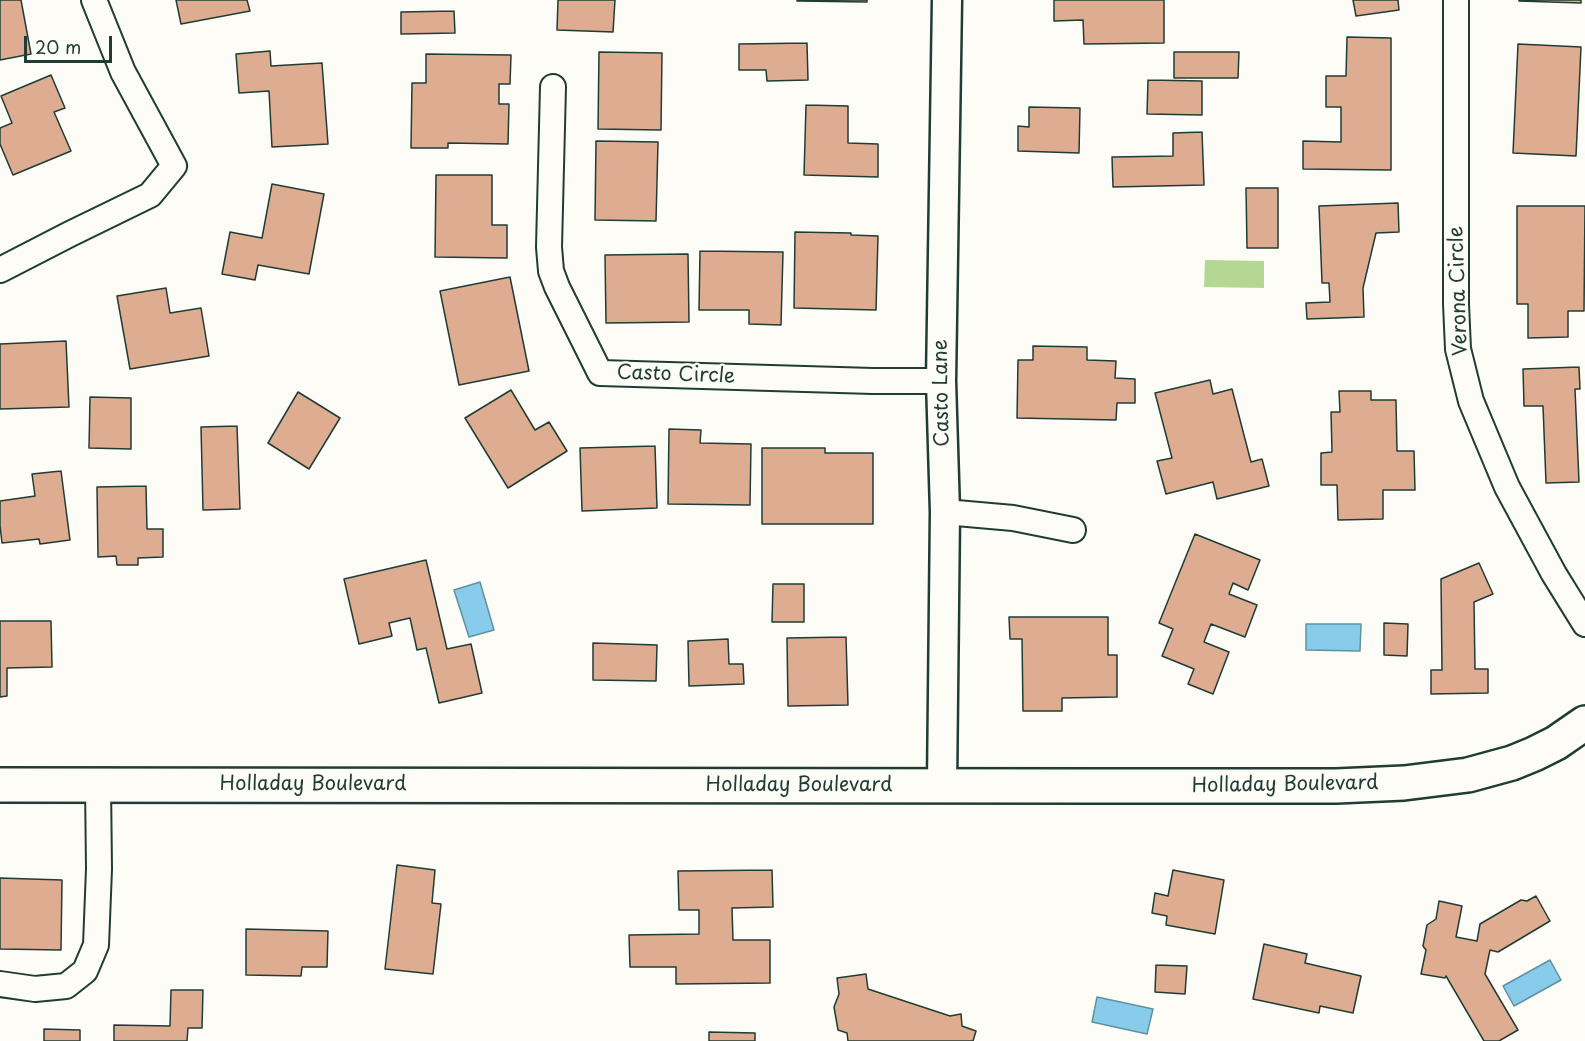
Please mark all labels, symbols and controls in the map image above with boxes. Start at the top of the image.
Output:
scale bar [27,24,116,62]
text: 20 m [35,33,81,60]
street label: Verona Circle [1445,226,1473,356]
street label: Casto Lane [929,339,955,447]
street label: Casto Circle [616,361,736,389]
street label: Holladay Boulevard [1191,771,1379,799]
street label: Holladay Boulevard [220,772,406,796]
street label: Holladay Boulevard [706,773,892,797]

